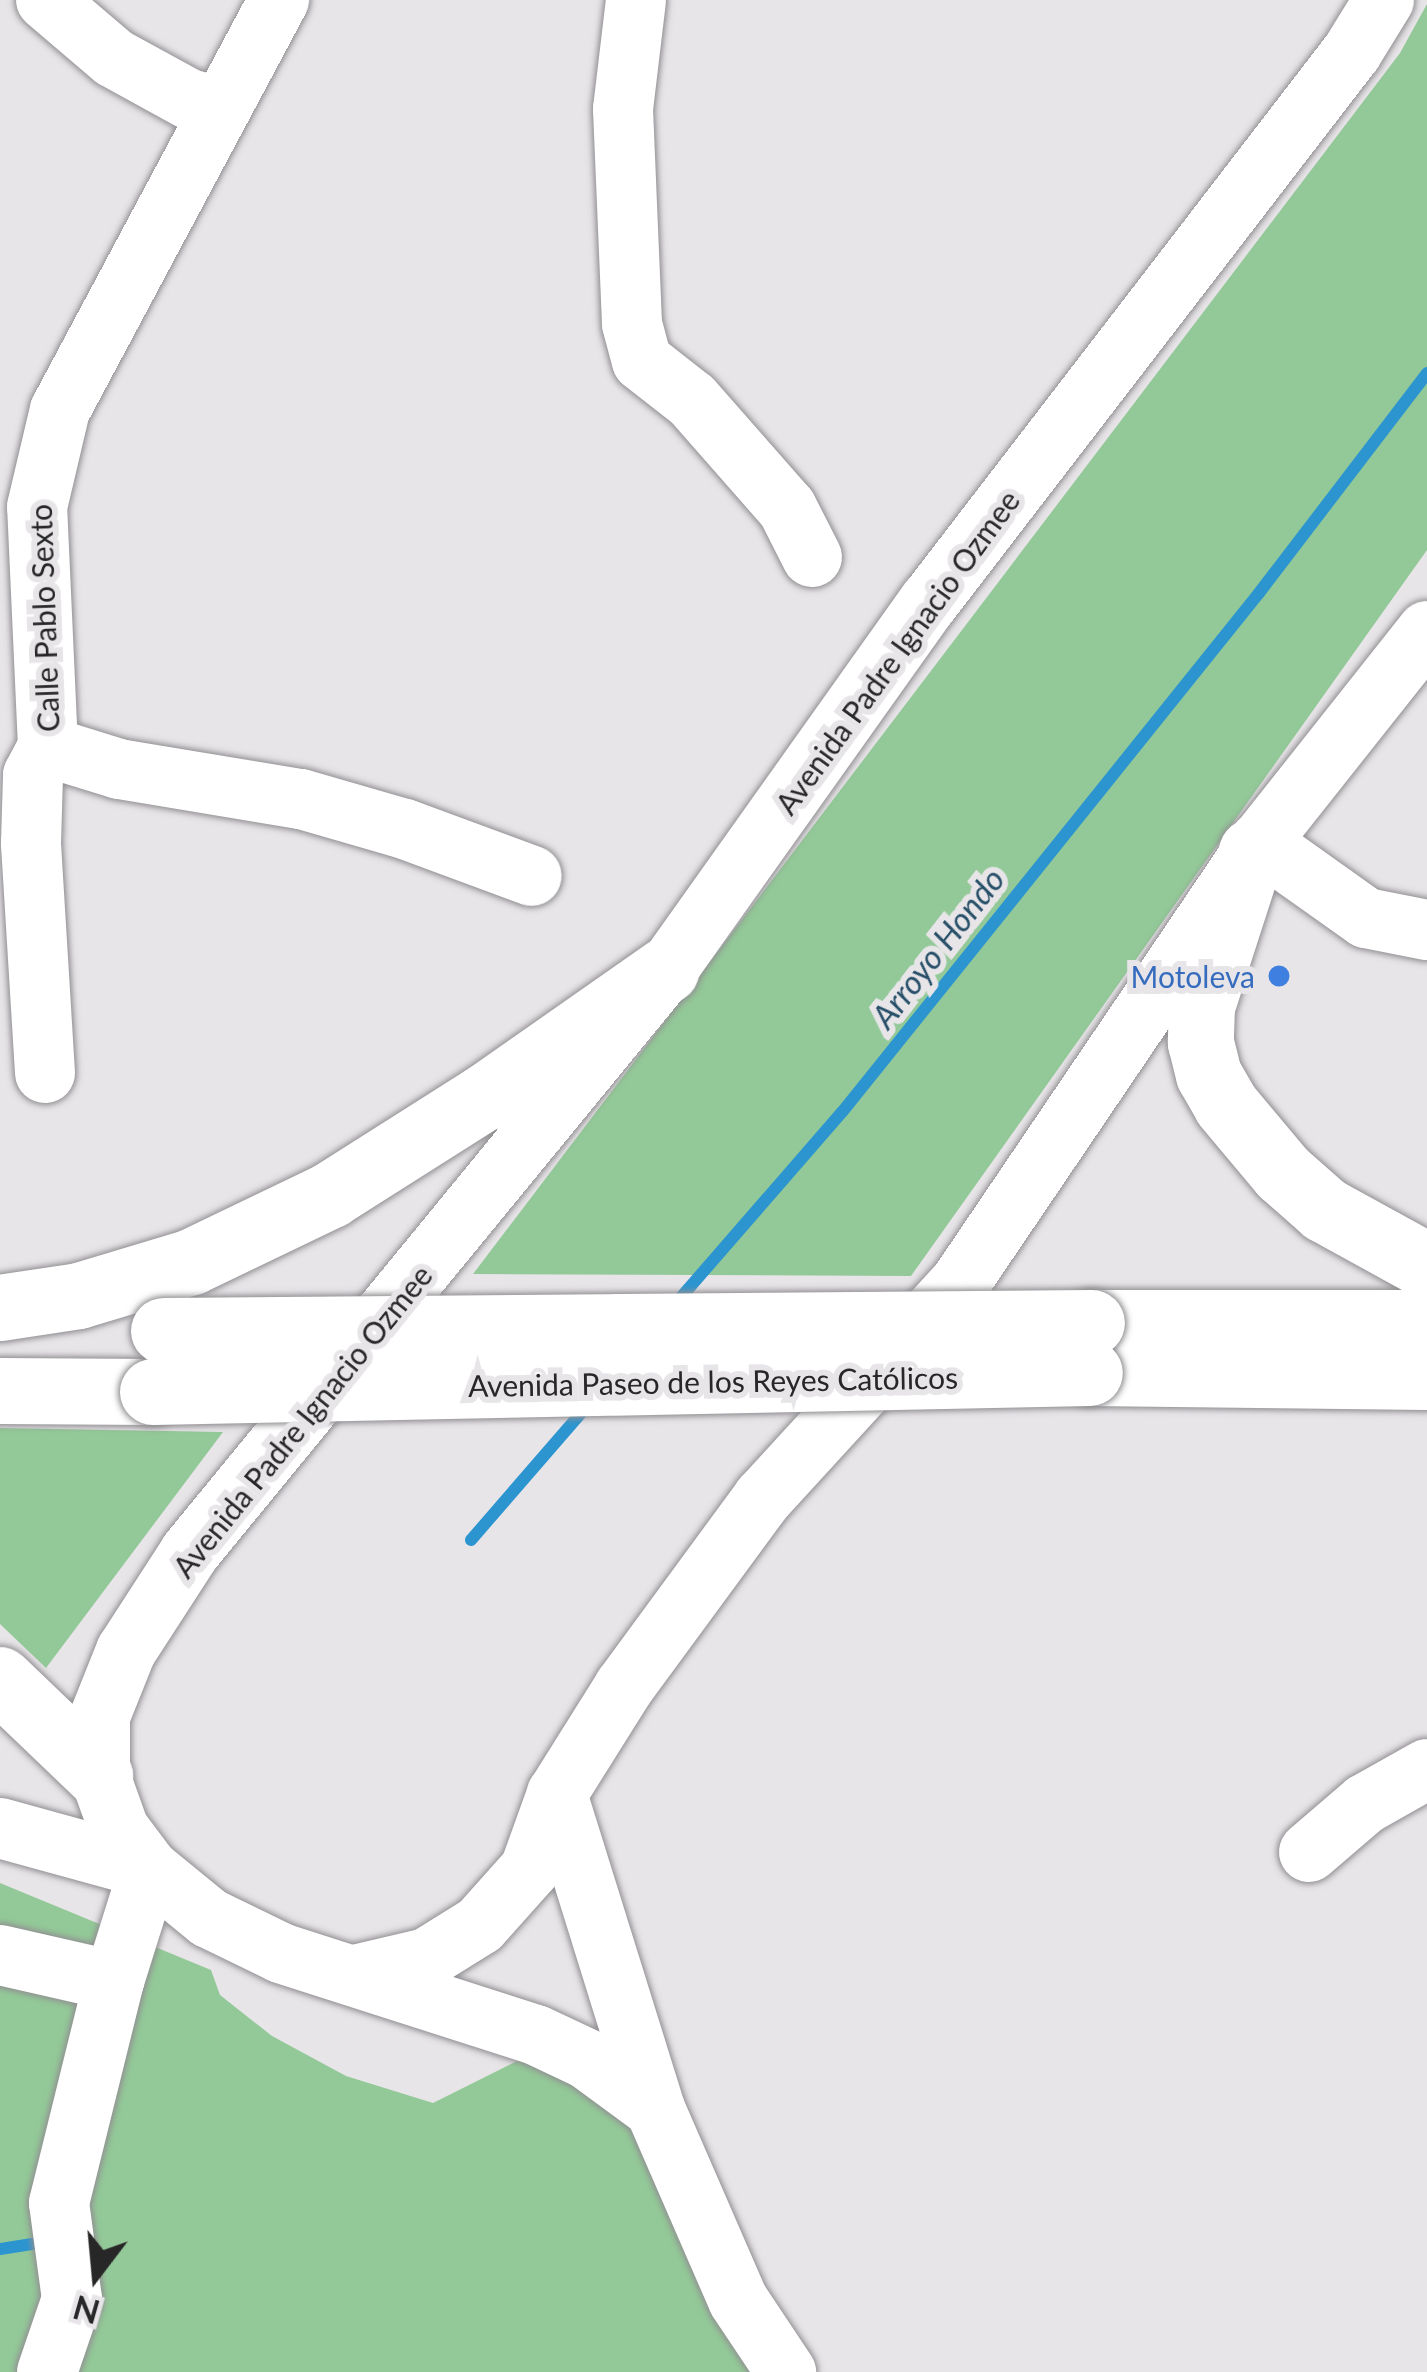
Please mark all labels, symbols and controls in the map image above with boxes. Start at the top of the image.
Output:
street label: Avenida Padre Ignacio Ozmee [767,483,1027,821]
street label: Calle Pablo Sexto [22,503,66,733]
water label: Arroyo Hondo [863,860,1013,1036]
place label: Motoleva [1131,958,1255,994]
marker: Motoleva [1266,963,1292,989]
street label: Avenida Padre Ignacio Ozmee [165,1258,439,1584]
street label: Avenida Paseo de los Reyes Católicos [468,1359,958,1403]
north arrow [36,2216,156,2336]
text: N [68,2288,104,2333]

